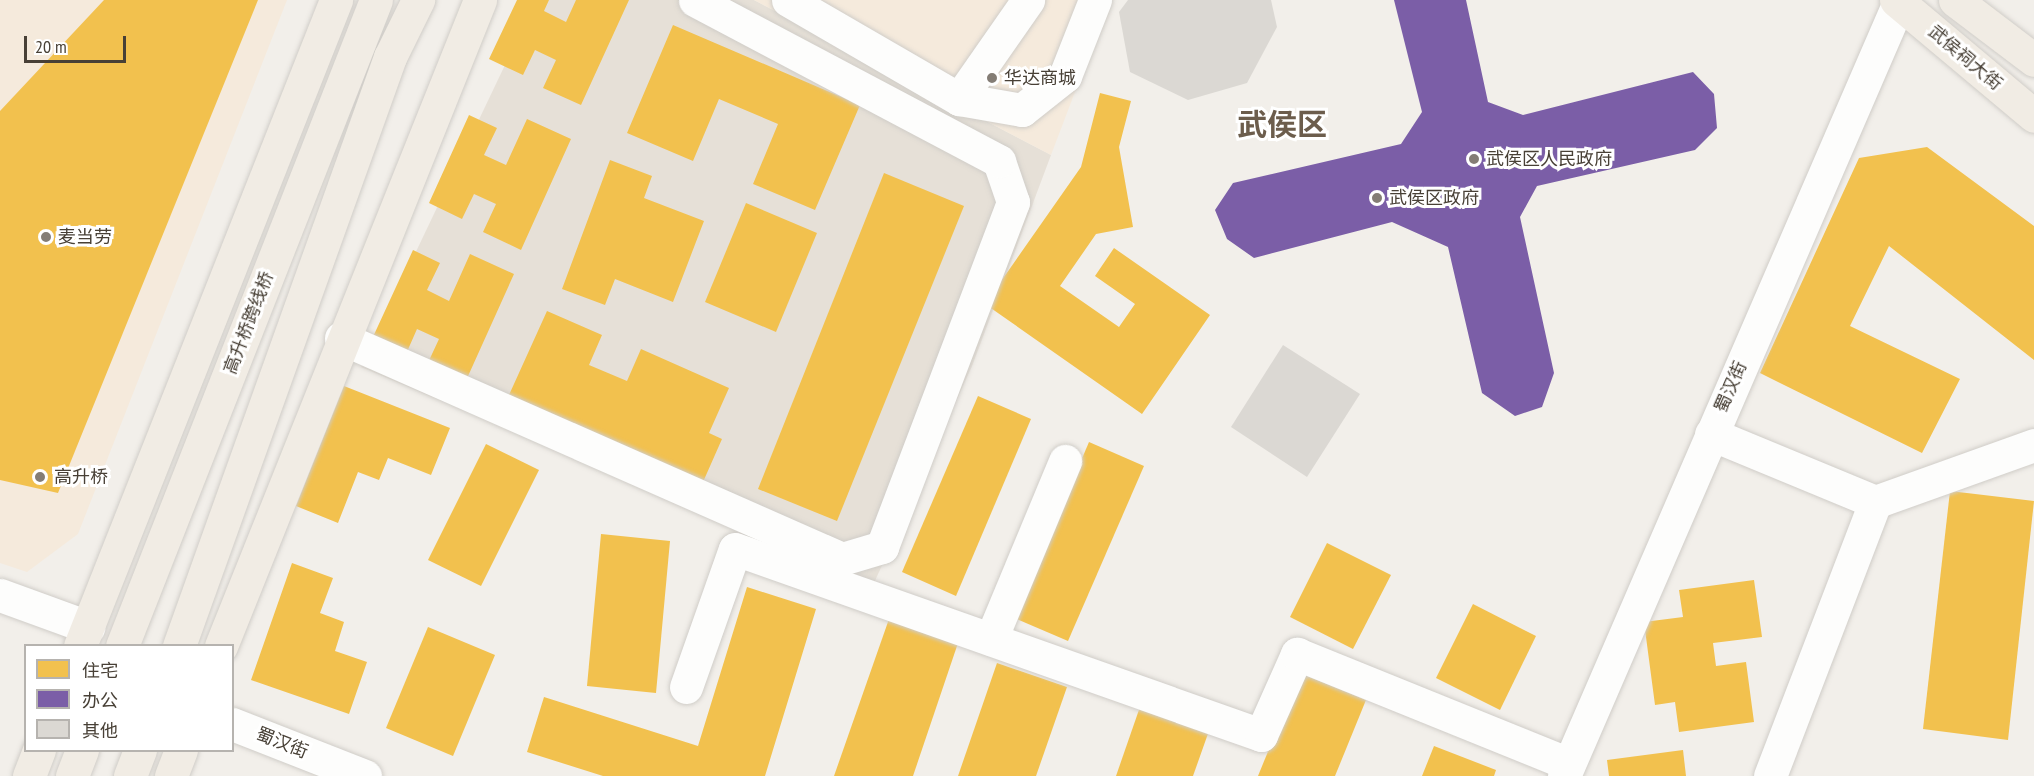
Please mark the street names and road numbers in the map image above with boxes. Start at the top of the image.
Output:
street label: 武侯祠大街 [1924,21,2006,95]
street label: 高升桥跨线桥 [220,269,278,377]
street label: 蜀汉街 [1710,358,1752,416]
street label: 蜀汉街 [253,723,311,763]

